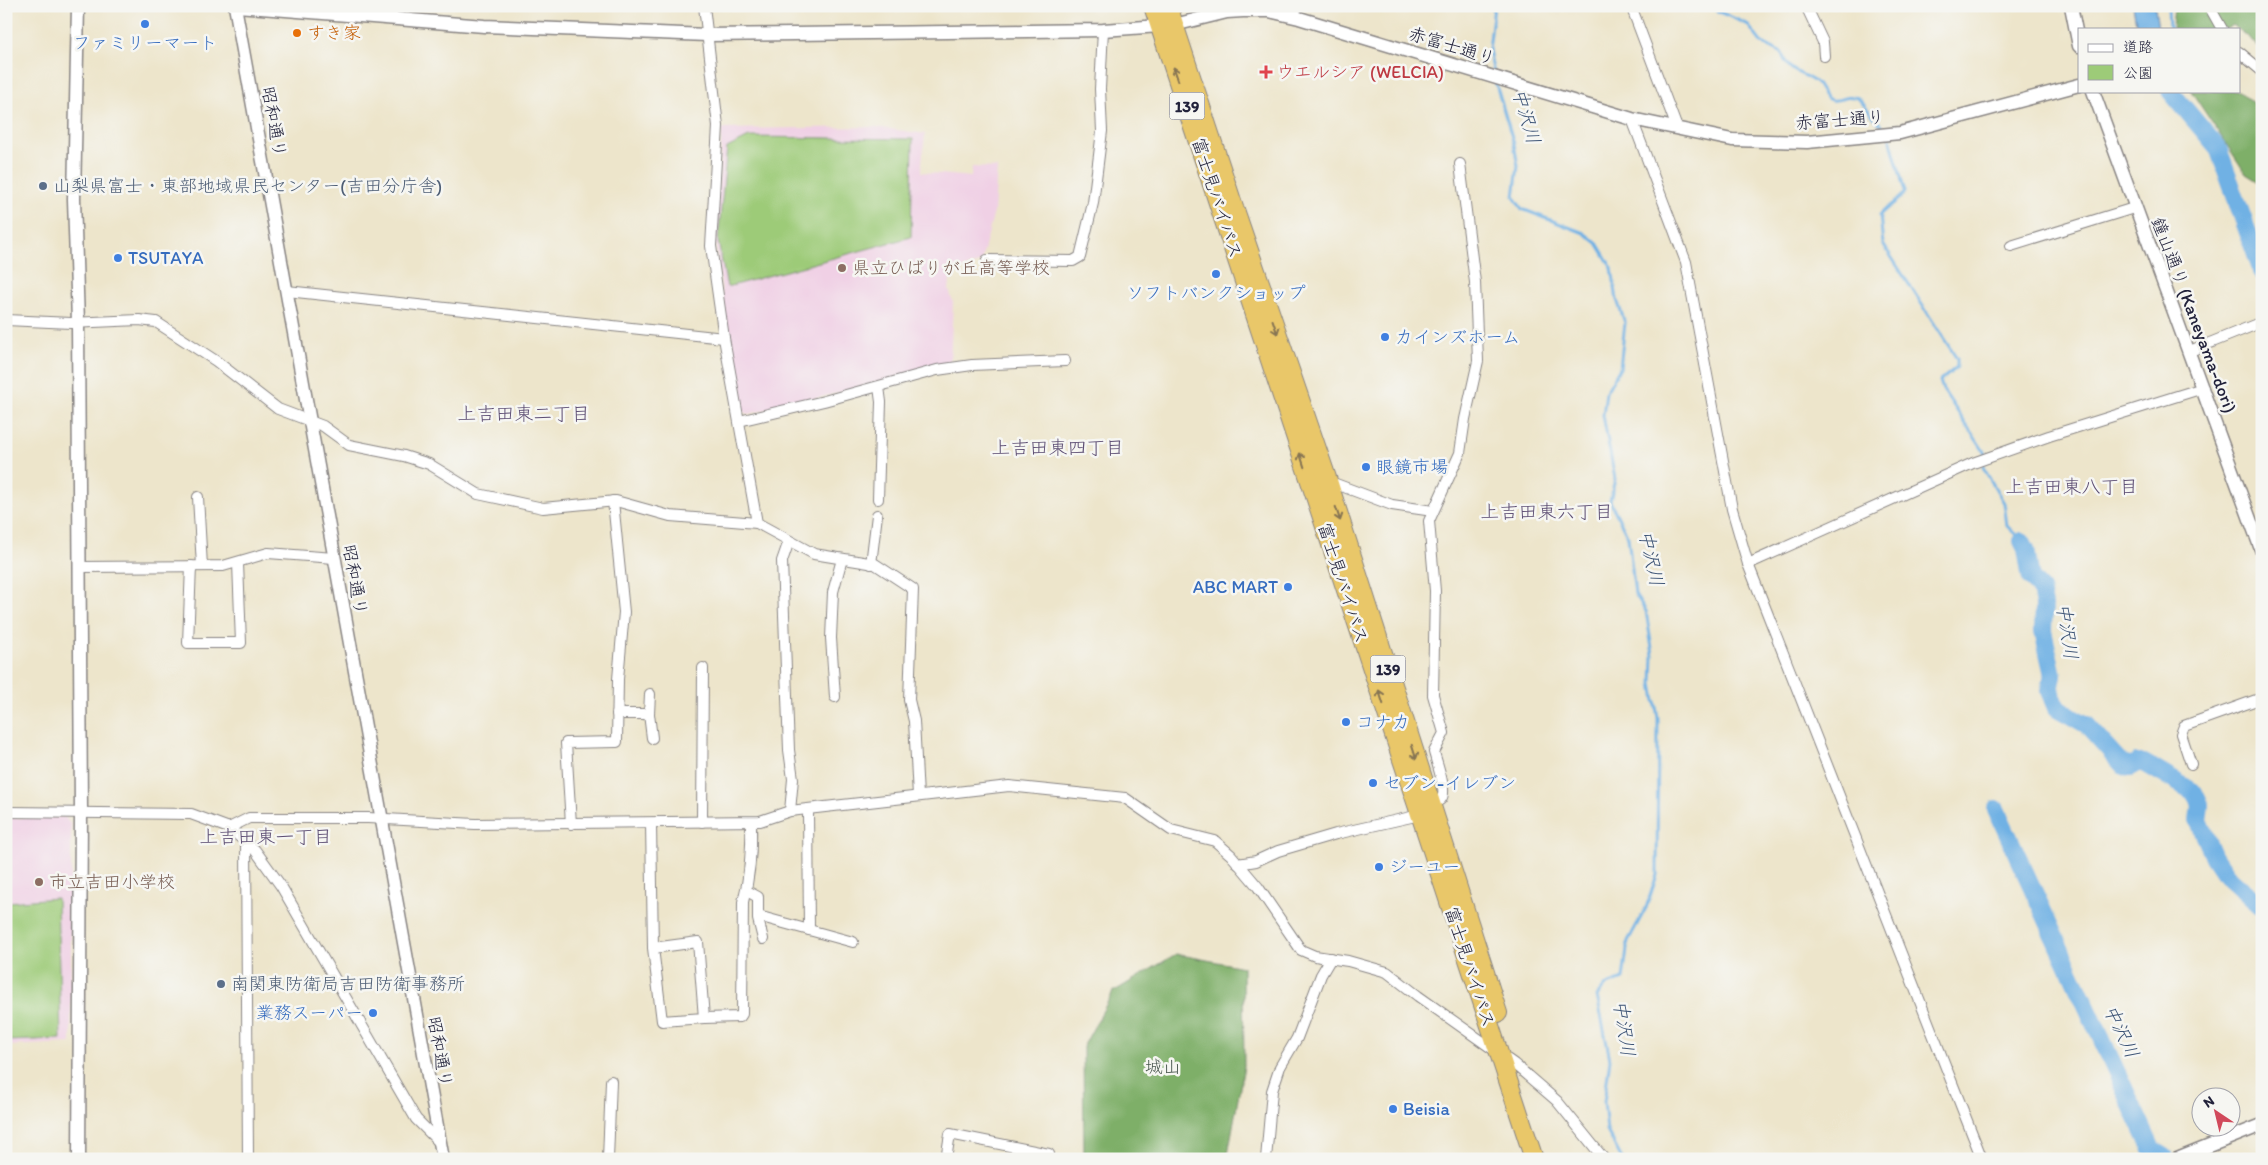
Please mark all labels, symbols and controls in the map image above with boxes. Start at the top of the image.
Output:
marker: ファミリーマート [139,18,151,30]
place label: すき家 [307,22,361,44]
street label: 赤富士通り [1406,22,1498,70]
marker: すき家 [291,27,303,39]
legend [2078,28,2240,92]
place label: ファミリーマート [73,32,217,54]
text: 道路 [2123,38,2153,56]
place label: ウエルシア (WELCIA) [1276,61,1444,83]
text: 公園 [2123,64,2153,82]
marker: ウエルシア (WELCIA) [1260,66,1272,78]
one-way arrow [1171,67,1181,83]
street label: 昭和通り [257,85,291,159]
water label: 中沢川 [1508,86,1545,147]
road number: 139 [1170,92,1204,120]
street label: 赤富士通り [1794,106,1886,134]
street label: 富士見バイパス [1187,135,1247,261]
place label: 山梨県富士・東部地域県民センター(吉田分庁舎) [53,175,442,197]
marker: 山梨県富士・東部地域県民センター(吉田分庁舎) [37,180,49,192]
street label: 鐘山通り (Kaneyama-dori) [2147,214,2241,416]
place label: TSUTAYA [128,247,204,269]
marker: TSUTAYA [112,252,124,264]
place label: 県立ひばりが丘高等学校 [852,257,1050,279]
marker: 県立ひばりが丘高等学校 [836,262,848,274]
marker: ソフトバンクショップ [1210,268,1222,280]
place label: ソフトバンクショップ [1126,282,1306,304]
one-way arrow [1270,318,1280,334]
place label: カインズホーム [1395,326,1520,348]
marker: カインズホーム [1379,331,1391,343]
district label: 上吉田東二丁目 [457,402,591,425]
district label: 上吉田東四丁目 [991,436,1125,459]
one-way arrow [1297,453,1306,468]
place label: 眼鏡市場 [1376,456,1448,478]
marker: 眼鏡市場 [1360,461,1372,473]
district label: 上吉田東八丁目 [2005,475,2139,498]
district label: 上吉田東六丁目 [1480,500,1614,523]
one-way arrow [1334,505,1343,521]
street label: 富士見バイパス [1313,520,1373,646]
water label: 中沢川 [1634,528,1669,588]
street label: 昭和通り [338,543,372,617]
place label: ABC MART [1193,576,1278,598]
marker: ABC MART [1282,581,1294,593]
water label: 中沢川 [2052,601,2083,661]
road number: 139 [1370,656,1406,682]
one-way arrow [1376,690,1385,706]
place label: コナカ [1356,711,1410,733]
marker: コナカ [1340,716,1352,728]
one-way arrow [1410,743,1420,759]
place label: セブン-イレブン [1383,772,1516,794]
marker: セブン-イレブン [1367,777,1379,789]
district label: 上吉田東一丁目 [199,825,333,848]
place label: ジーユー [1389,856,1460,878]
marker: ジーユー [1373,861,1385,873]
place label: 市立吉田小学校 [49,871,175,893]
marker: 市立吉田小学校 [33,876,45,888]
street label: 富士見バイパス [1440,904,1500,1030]
place label: 南関東防衛局吉田防衛事務所 [231,973,465,995]
marker: 南関東防衛局吉田防衛事務所 [215,978,227,990]
water label: 中沢川 [1609,998,1640,1058]
water label: 中沢川 [2099,1001,2144,1062]
place label: 業務スーパー [256,1002,363,1024]
marker: 業務スーパー [367,1007,379,1019]
street label: 昭和通り [423,1015,457,1089]
park label: 城山 [1145,1056,1181,1078]
north arrow [2190,1088,2240,1138]
text: N [2200,1092,2218,1111]
place label: Beisia [1403,1098,1450,1120]
marker: Beisia [1387,1103,1399,1115]

